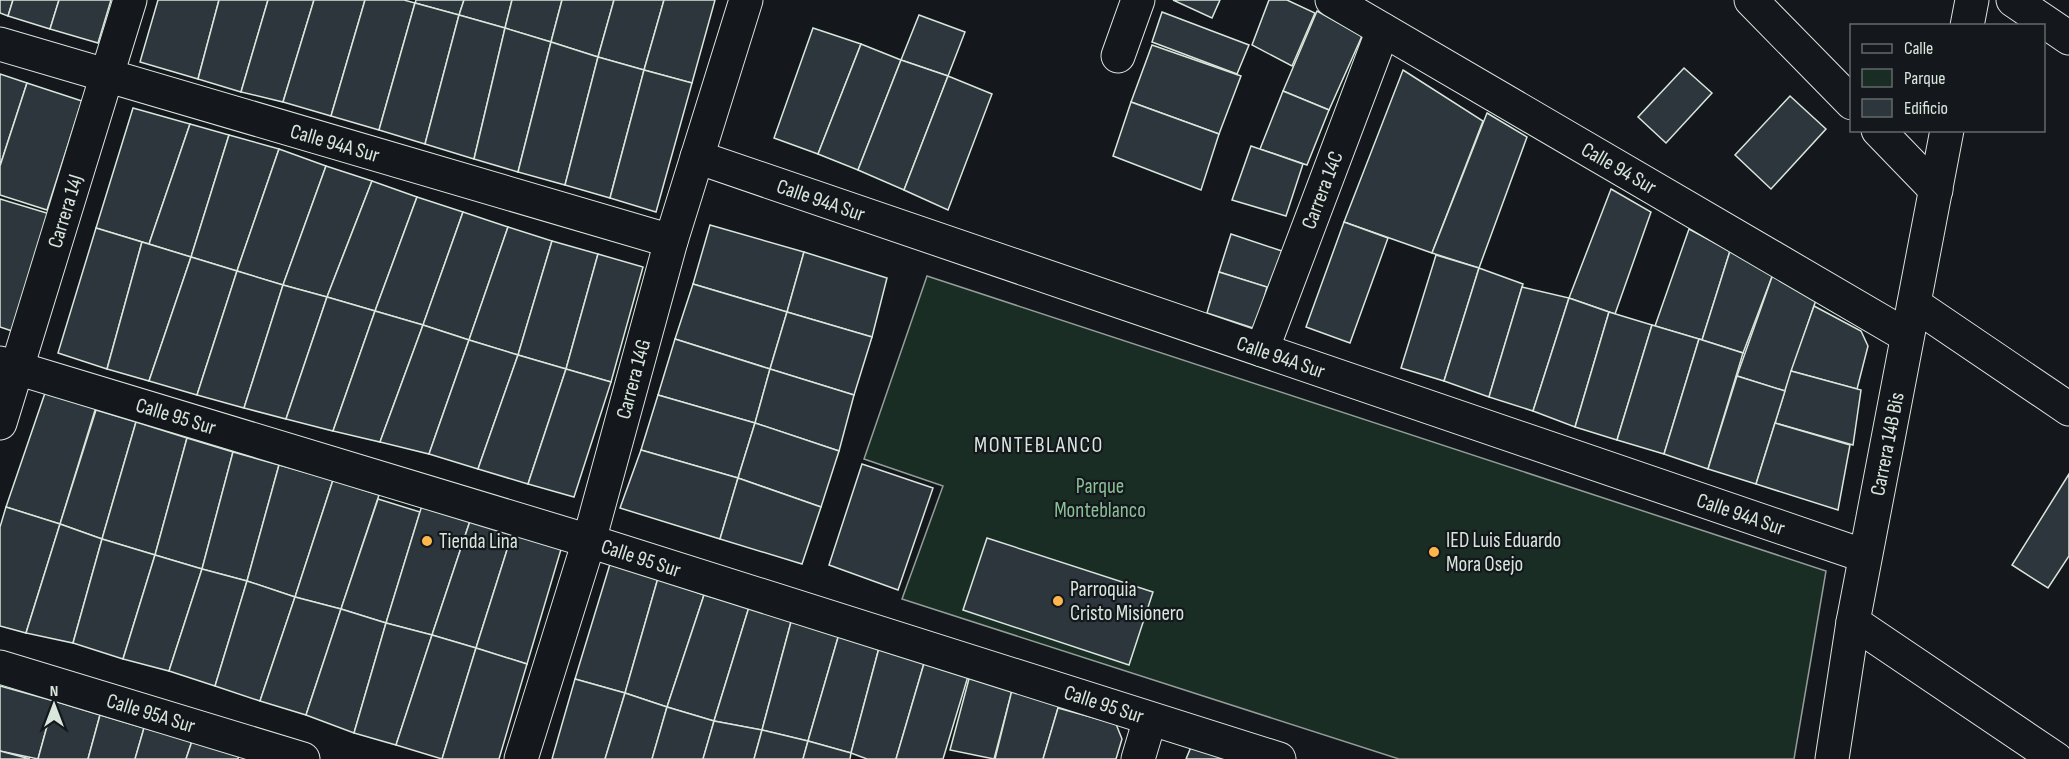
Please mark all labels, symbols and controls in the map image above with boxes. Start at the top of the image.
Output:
legend [1850,24,2045,132]
text: Calle [1904,38,1933,59]
text: Parque [1904,68,1945,89]
text: Edificio [1904,98,1948,119]
street label: Calle 94A Sur [287,119,382,168]
street label: Calle 94 Sur [1577,137,1661,200]
street label: Carrera 14C [1296,148,1349,233]
street label: Carrera 14J [42,171,88,251]
street label: Calle 94A Sur [773,174,868,227]
street label: Calle 94A Sur [1233,331,1328,384]
street label: Carrera 14G [611,336,656,422]
street label: Carrera 14B Bis [1865,390,1910,498]
street label: Calle 95 Sur [133,392,219,440]
district label: MONTEBLANCO [974,432,1104,459]
park label: Parque Monteblanco [1054,474,1146,523]
street label: Calle 94A Sur [1693,488,1788,541]
place label: IED Luis Eduardo Mora Osejo [1446,528,1561,577]
place label: Tienda Lina [439,529,518,554]
marker: Tienda Lina [420,534,434,548]
street label: Calle 95 Sur [598,534,684,583]
marker: IED Luis Eduardo Mora Osejo [1427,545,1441,559]
place label: Parroquia Cristo Misionero [1070,577,1184,626]
marker: Parroquia Cristo Misionero [1051,594,1065,608]
north arrow [24,675,84,735]
street label: Calle 95 Sur [1061,680,1147,729]
text: N [50,682,58,701]
street label: Calle 95A Sur [104,688,198,739]

